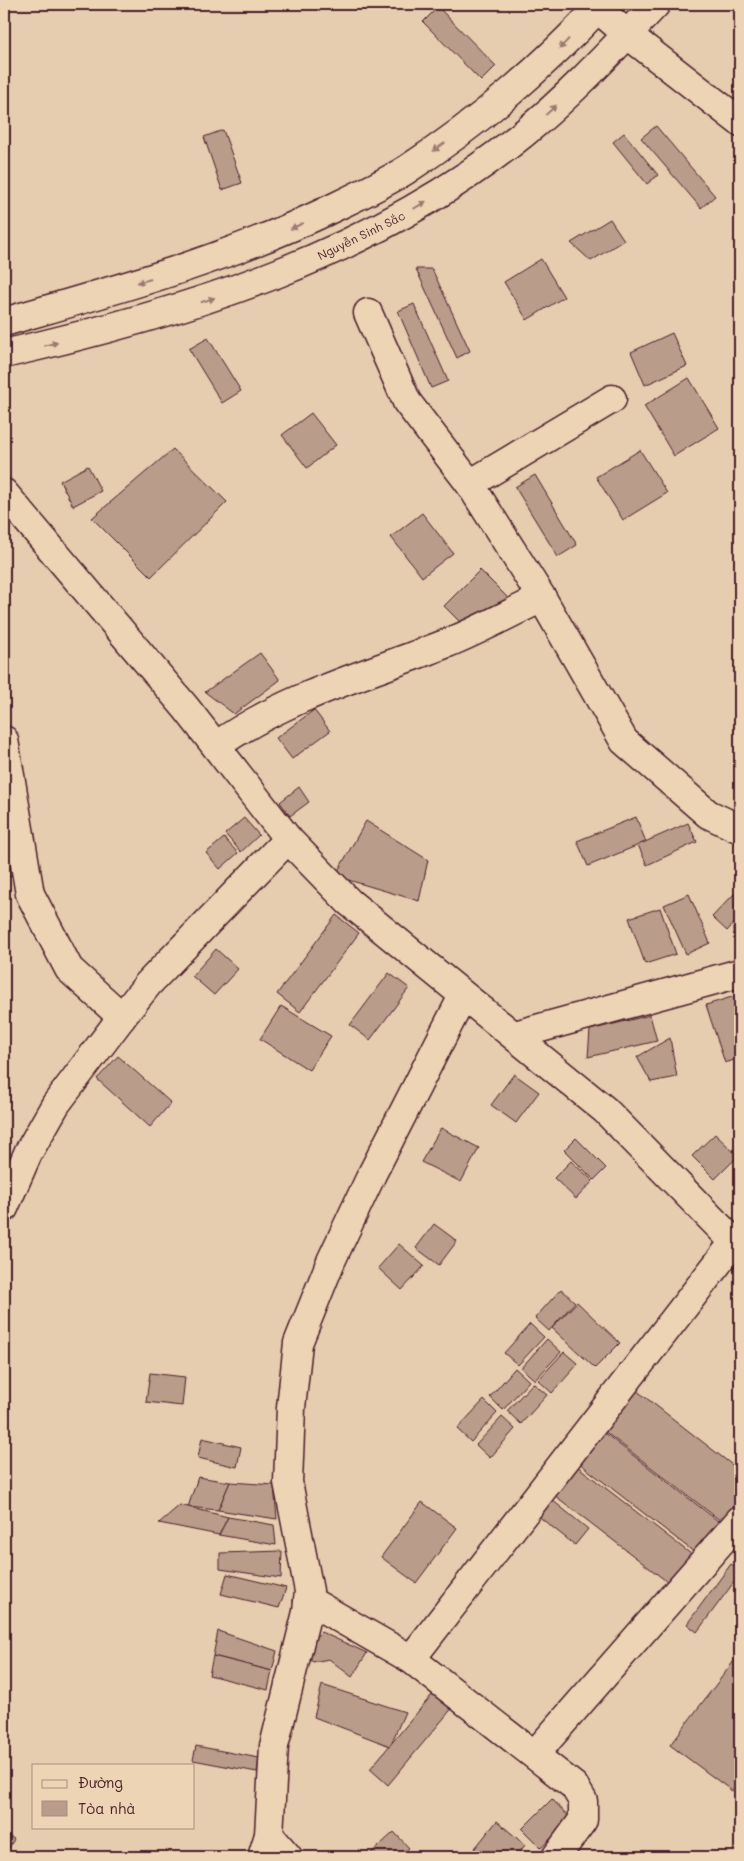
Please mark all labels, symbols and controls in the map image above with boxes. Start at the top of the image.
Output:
one-way arrow [558,38,570,50]
one-way arrow [544,104,557,115]
one-way arrow [432,142,446,152]
one-way arrow [413,200,426,210]
street label: Nguyễn Sinh Sắc [315,207,407,263]
one-way arrow [290,222,304,230]
one-way arrow [137,277,152,285]
one-way arrow [200,295,215,303]
one-way arrow [44,339,60,347]
legend [32,1764,195,1828]
text: Đường [78,1772,123,1792]
text: Tòa nhà [78,1798,136,1818]

